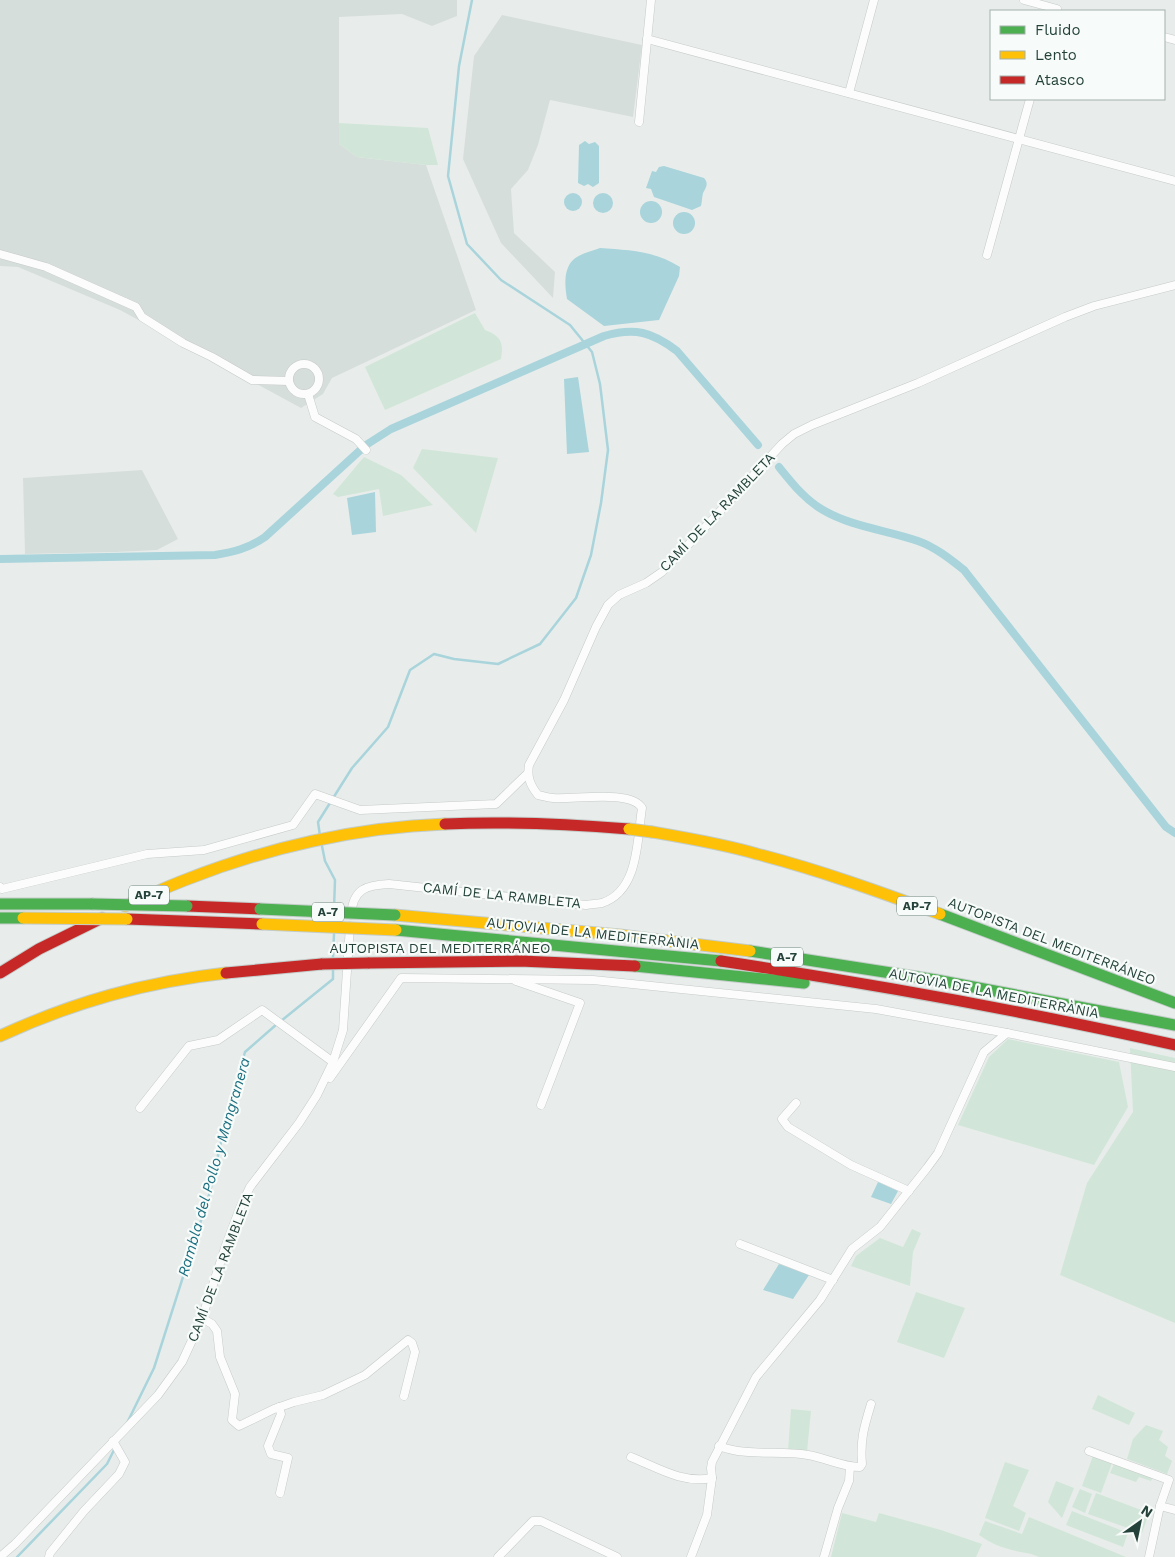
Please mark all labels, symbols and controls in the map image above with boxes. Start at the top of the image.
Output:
legend [990,10,1165,100]
text: Fluido [1035,21,1080,39]
text: Lento [1035,46,1077,64]
text: Atasco [1035,71,1084,89]
street label: CAMÍ DE LA RAMBLETA [656,449,778,575]
street label: CAMÍ DE LA RAMBLETA [422,879,582,911]
road number: AP-7 [129,886,169,904]
street label: AUTOPISTA DEL MEDITERRÁNEO [946,894,1158,988]
road number: AP-7 [897,896,937,916]
road number: A-7 [312,902,344,922]
street label: AUTOVIA DE LA MEDITERRÀNIA [486,914,700,952]
street label: AUTOPISTA DEL MEDITERRÁNEO [330,940,551,956]
road number: A-7 [771,948,803,966]
street label: AUTOVIA DE LA MEDITERRÀNIA [888,965,1100,1021]
water label: Rambla del Pollo y Mangranera [174,1055,254,1279]
street label: CAMÍ DE LA RAMBLETA [184,1190,256,1344]
north arrow [1115,1497,1165,1547]
text: N [1138,1502,1156,1521]

